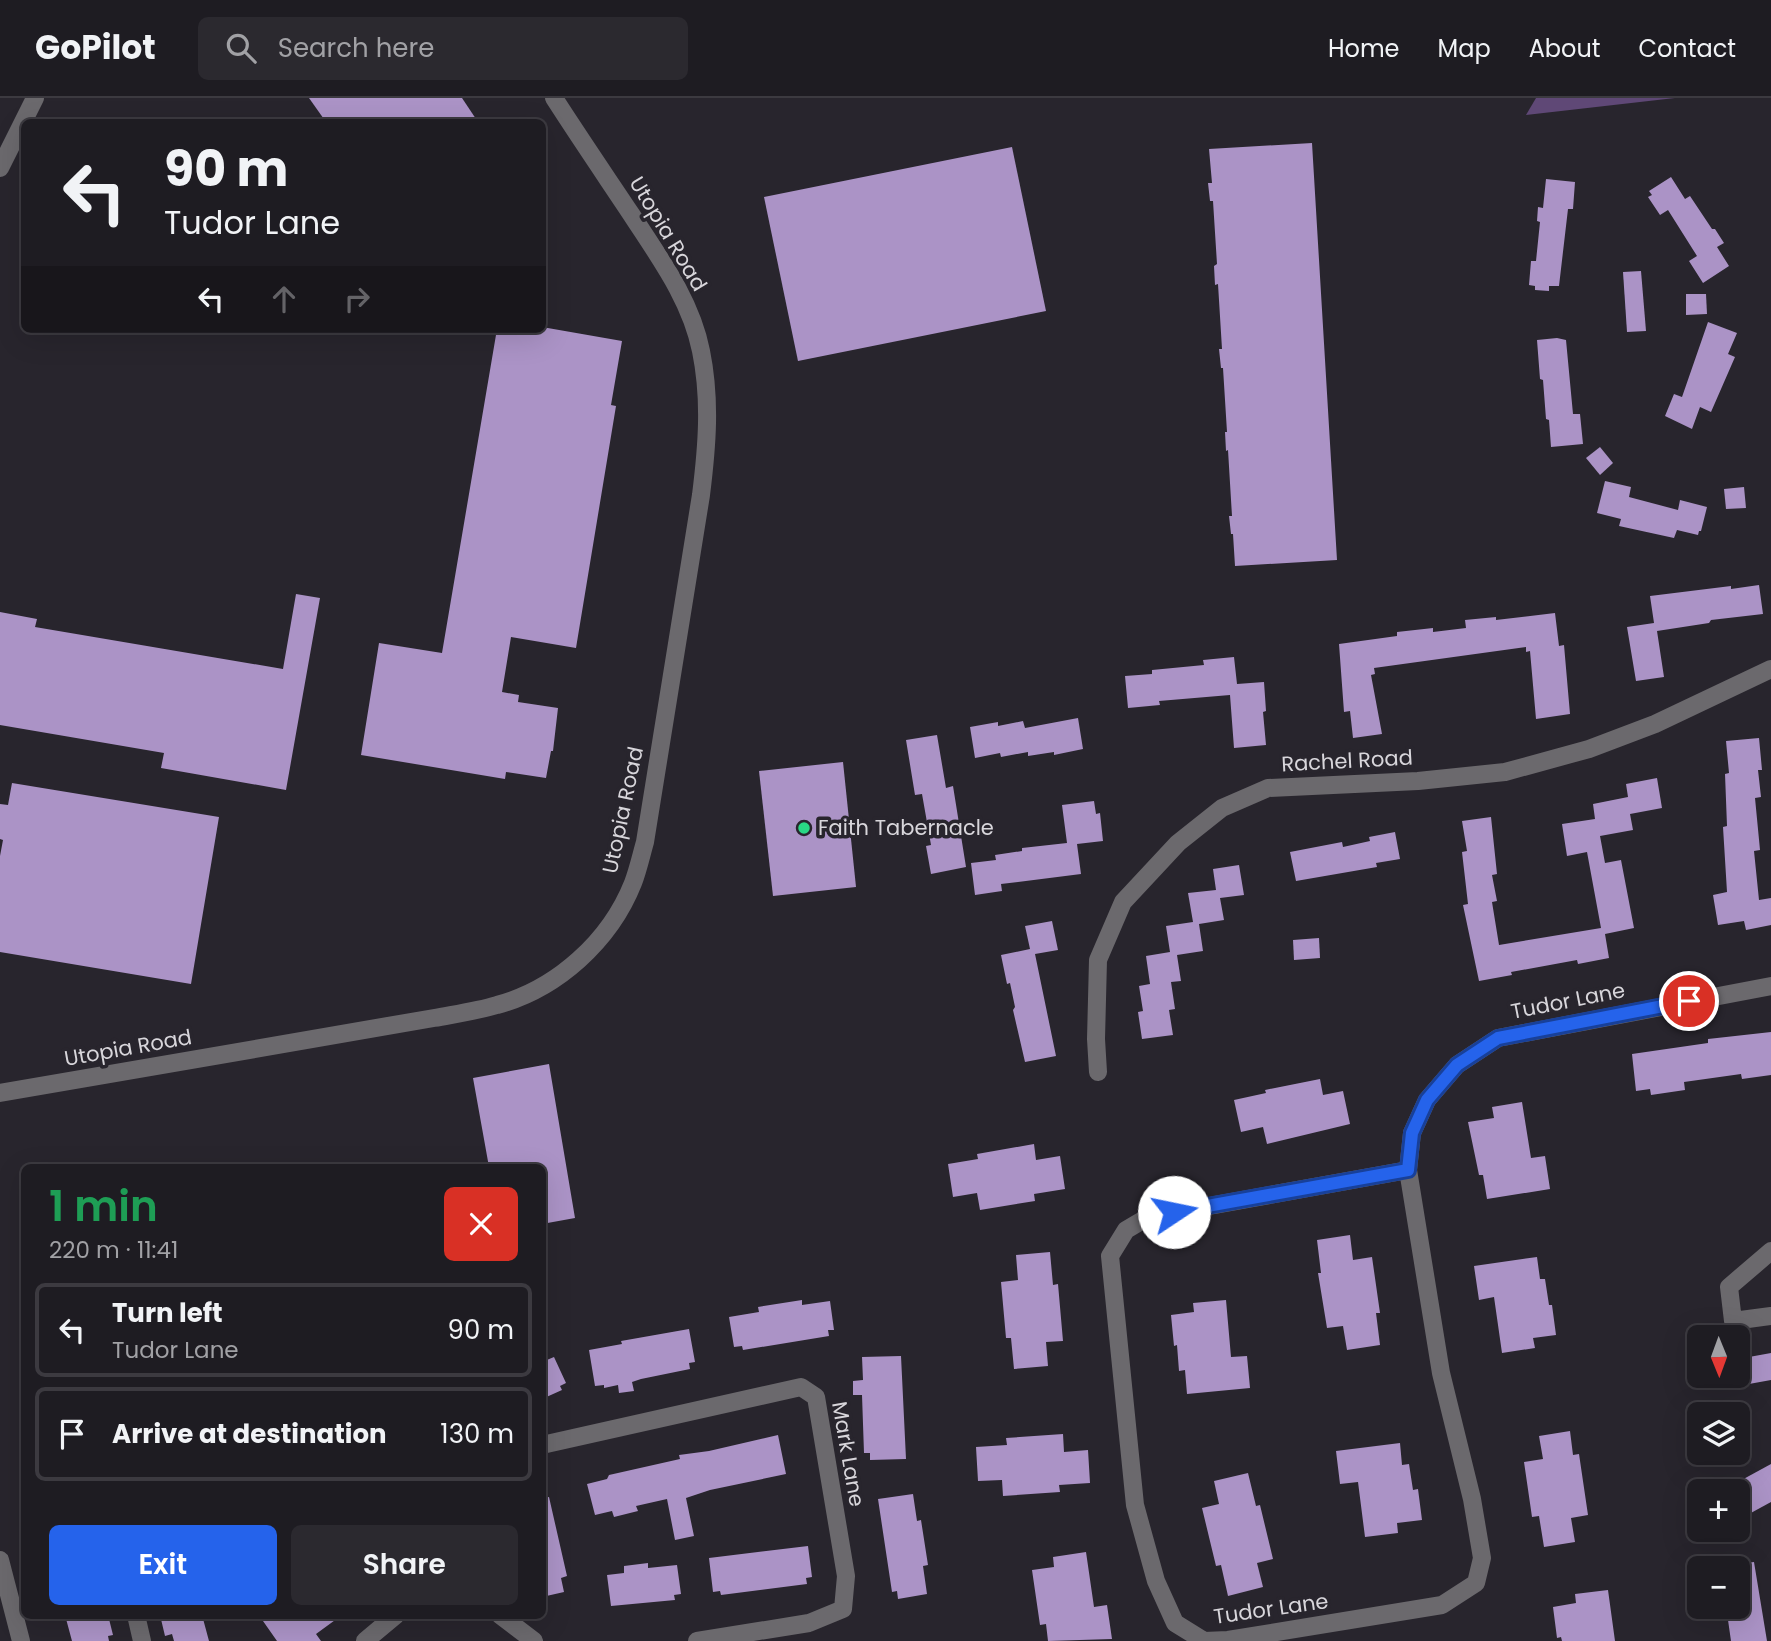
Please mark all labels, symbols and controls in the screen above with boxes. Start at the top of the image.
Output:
search box [198,17,688,80]
text: GoPilot [35,24,156,71]
icon: search [222,29,260,67]
text: Search here [278,30,434,66]
text: Home [1328,32,1400,65]
text: Map [1438,32,1491,65]
text: About [1529,32,1600,65]
text: Contact [1638,32,1736,65]
text: 90 m [164,135,288,203]
icon: left [49,147,140,238]
street label: Utopia Road [623,171,714,297]
text: Tudor Lane [164,200,340,245]
icon: left [192,280,230,318]
icon: ahead [265,280,303,318]
icon: right [338,280,376,318]
street label: Rachel Road [1281,743,1413,778]
street label: Utopia Road [595,744,650,876]
place label: Faith Tabernacle [818,813,994,842]
marker: Faith Tabernacle [796,820,812,836]
pin [1659,971,1719,1031]
street label: Tudor Lane [1508,975,1627,1026]
icon: arrive [1670,982,1708,1020]
street label: Utopia Road [62,1022,194,1073]
position arrow [1137,1175,1211,1249]
text: 1 min [49,1177,158,1236]
button: close [444,1187,518,1261]
text: 220 m · 11:41 [49,1234,178,1266]
text: Turn left [112,1295,223,1331]
icon: left [53,1311,91,1349]
text: 90 m [448,1312,514,1348]
north arrow [1687,1325,1750,1388]
map controls [1687,1325,1750,1619]
text: Tudor Lane [112,1334,239,1366]
street label: Mark Lane [825,1399,872,1509]
button: layers [1687,1402,1750,1465]
icon: arrive [53,1415,91,1453]
text: Arrive at destination [112,1416,387,1452]
text: 130 m [440,1416,514,1452]
button: + [1687,1479,1750,1542]
button: Exit [49,1525,277,1605]
button: Share [291,1525,518,1605]
button: − [1687,1556,1750,1619]
street label: Tudor Lane [1212,1586,1330,1631]

